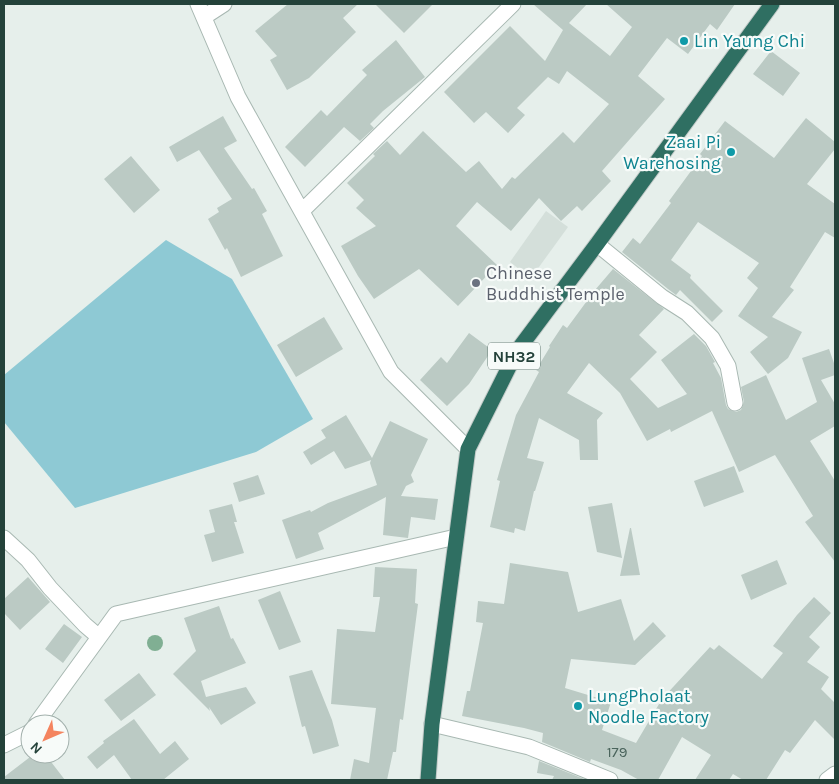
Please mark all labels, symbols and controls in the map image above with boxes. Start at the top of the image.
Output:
place label: Lin Yaung Chi [694,30,805,52]
marker: Lin Yaung Chi [678,35,690,47]
place label: Zaai Pi Warehosing [623,131,721,174]
marker: Zaai Pi Warehosing [725,146,737,158]
place label: Chinese Buddhist Temple [486,262,625,305]
marker: Chinese Buddhist Temple [470,277,482,289]
road number: NH32 [488,342,540,370]
place label: LungPholaat Noodle Factory [588,685,710,728]
marker: LungPholaat Noodle Factory [572,700,584,712]
north arrow [20,714,70,764]
text: N [27,738,46,757]
house number: 179 [607,743,627,761]

